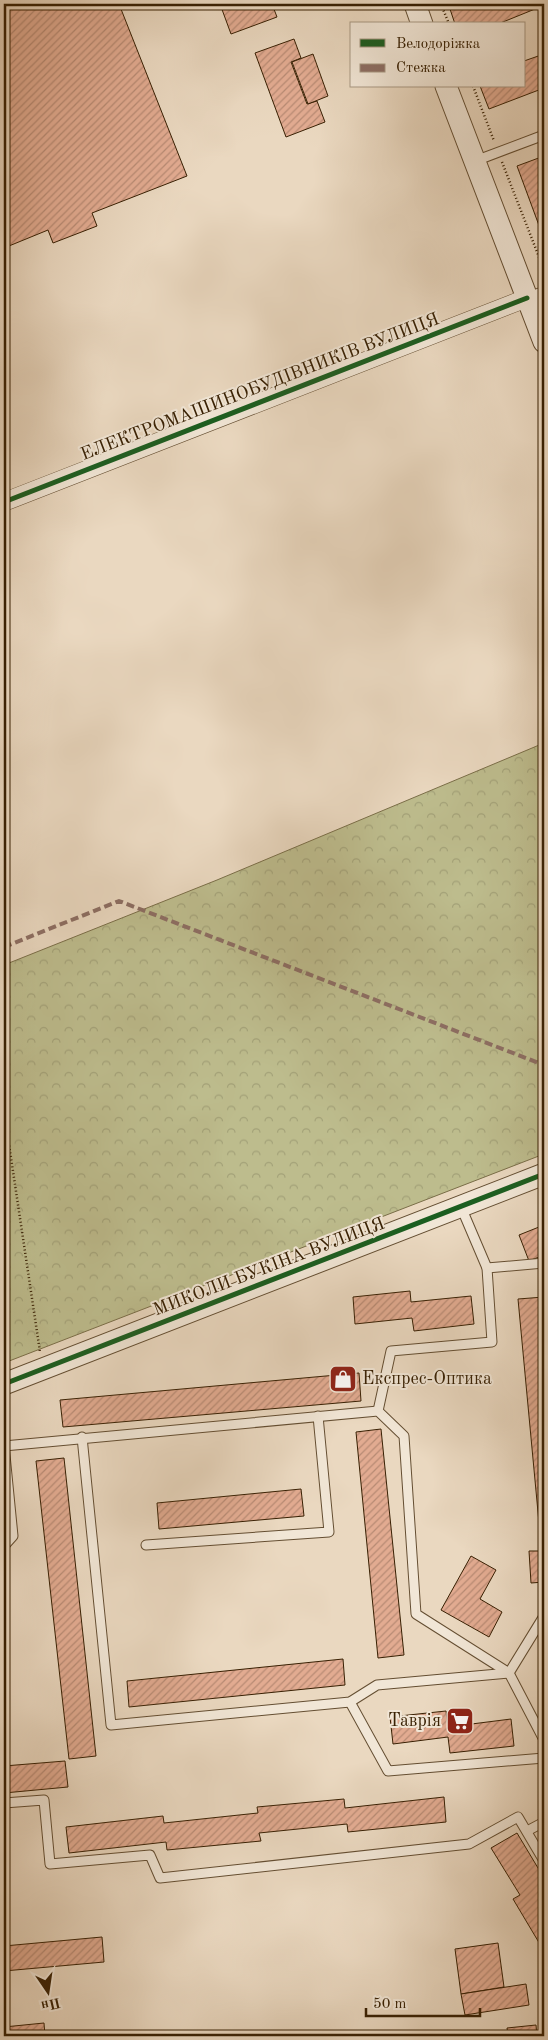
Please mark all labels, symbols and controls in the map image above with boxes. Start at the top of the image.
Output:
legend [350,22,526,88]
text: Велодоріжка [396,37,481,52]
text: Стежка [396,61,446,76]
street label: ЕЛЕКТРОМАШИНОБУДІВНИКІВ ВУЛИЦЯ [78,310,442,464]
street label: МИКОЛИ БУКІНА ВУЛИЦЯ [151,1214,387,1320]
shop icon: Експрес-Оптика [328,1364,358,1394]
place label: Експрес-Оптика [362,1370,492,1388]
supermarket icon: Таврія [445,1706,475,1736]
place label: Таврія [388,1712,441,1730]
north arrow [22,1968,72,2018]
scale bar [366,1985,479,2017]
text: Пн [40,1995,62,2013]
text: 50 m [373,1997,407,2012]

